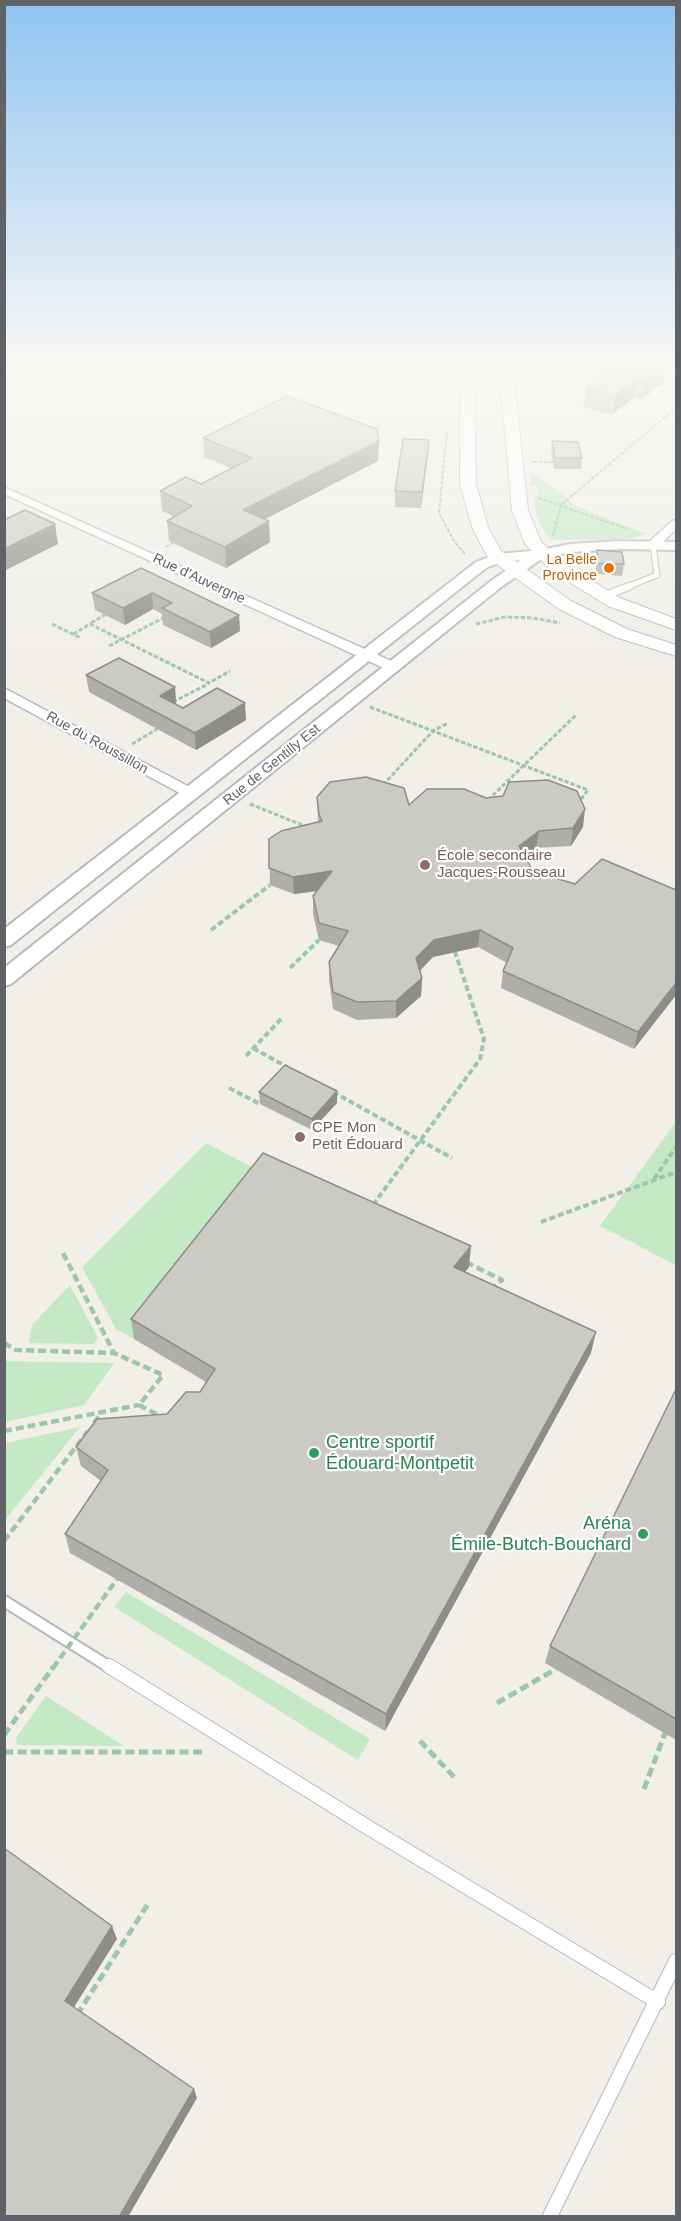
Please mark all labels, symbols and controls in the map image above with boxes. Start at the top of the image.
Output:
street label: Rue d'Auvergne [150,550,248,608]
place label: La Belle Province [543,552,597,584]
marker: La Belle Province [602,561,616,575]
street label: Rue du Roussillon [43,708,151,778]
street label: Rue de Gentilly Est [220,721,324,809]
place label: École secondaire Jacques-Rousseau [437,847,565,882]
marker: École secondaire Jacques-Rousseau [418,858,432,872]
place label: CPE Mon Petit Édouard [312,1119,403,1154]
marker: CPE Mon Petit Édouard [293,1130,307,1144]
place label: Centre sportif Édouard-Montpetit [326,1432,474,1474]
marker: Centre sportif Édouard-Montpetit [307,1446,321,1460]
place label: Aréna Émile-Butch-Bouchard [451,1513,631,1556]
marker: Aréna Émile-Butch-Bouchard [636,1527,650,1541]

